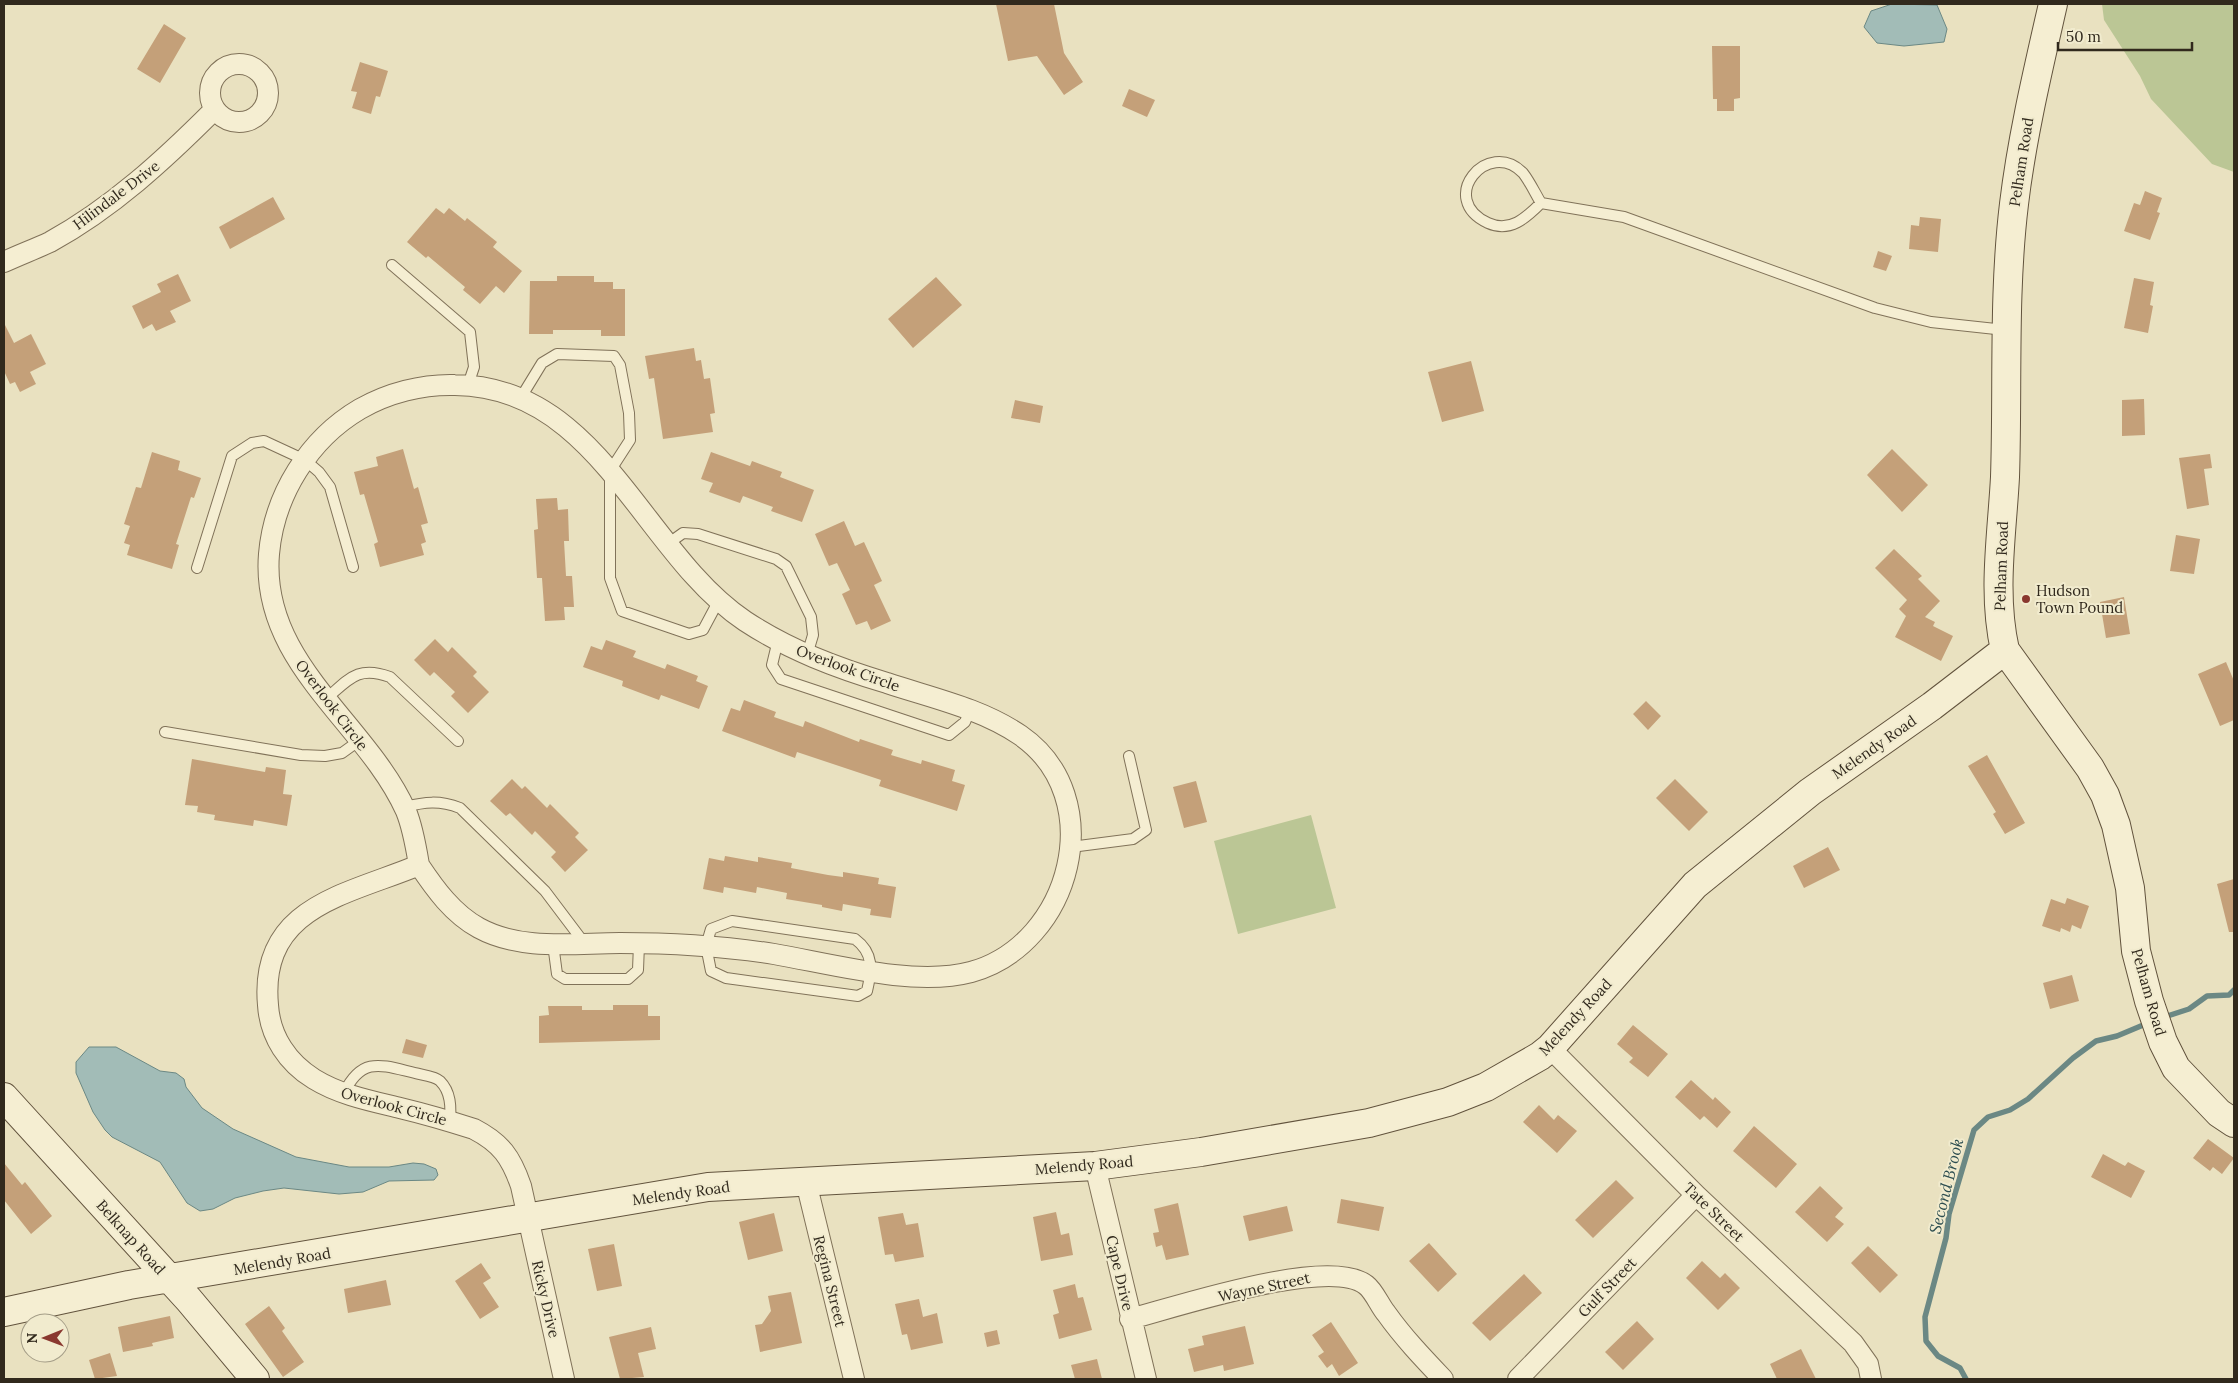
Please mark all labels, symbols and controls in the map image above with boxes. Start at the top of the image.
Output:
scale bar [2058,20,2192,52]
text: 50 m [2066,27,2101,46]
street label: Pelham Road [2005,116,2037,208]
street label: Hilindale Drive [69,156,163,234]
street label: Pelham Road [1990,521,2012,611]
place label: Hudson Town Pound [2036,581,2123,617]
marker: Hudson Town Pound [2020,593,2032,605]
street label: Overlook Circle [794,640,902,696]
street label: Overlook Circle [292,656,372,754]
street label: Melendy Road [1828,711,1920,783]
street label: Pelham Road [2127,946,2171,1038]
street label: Melendy Road [1534,974,1616,1060]
street label: Overlook Circle [339,1083,449,1129]
water label: Second Brook [1924,1136,1968,1236]
street label: Melendy Road [1034,1151,1134,1179]
street label: Melendy Road [631,1177,731,1209]
street label: Tate Street [1680,1178,1749,1246]
street label: Belknap Road [92,1196,170,1278]
street label: Regina Street [809,1233,851,1329]
street label: Cape Drive [1102,1233,1138,1313]
street label: Melendy Road [232,1243,332,1279]
street label: Gulf Street [1574,1253,1640,1321]
street label: Ricky Drive [528,1258,564,1340]
street label: Wayne Street [1216,1268,1312,1306]
north arrow [20,1313,70,1363]
text: N [23,1332,41,1344]

